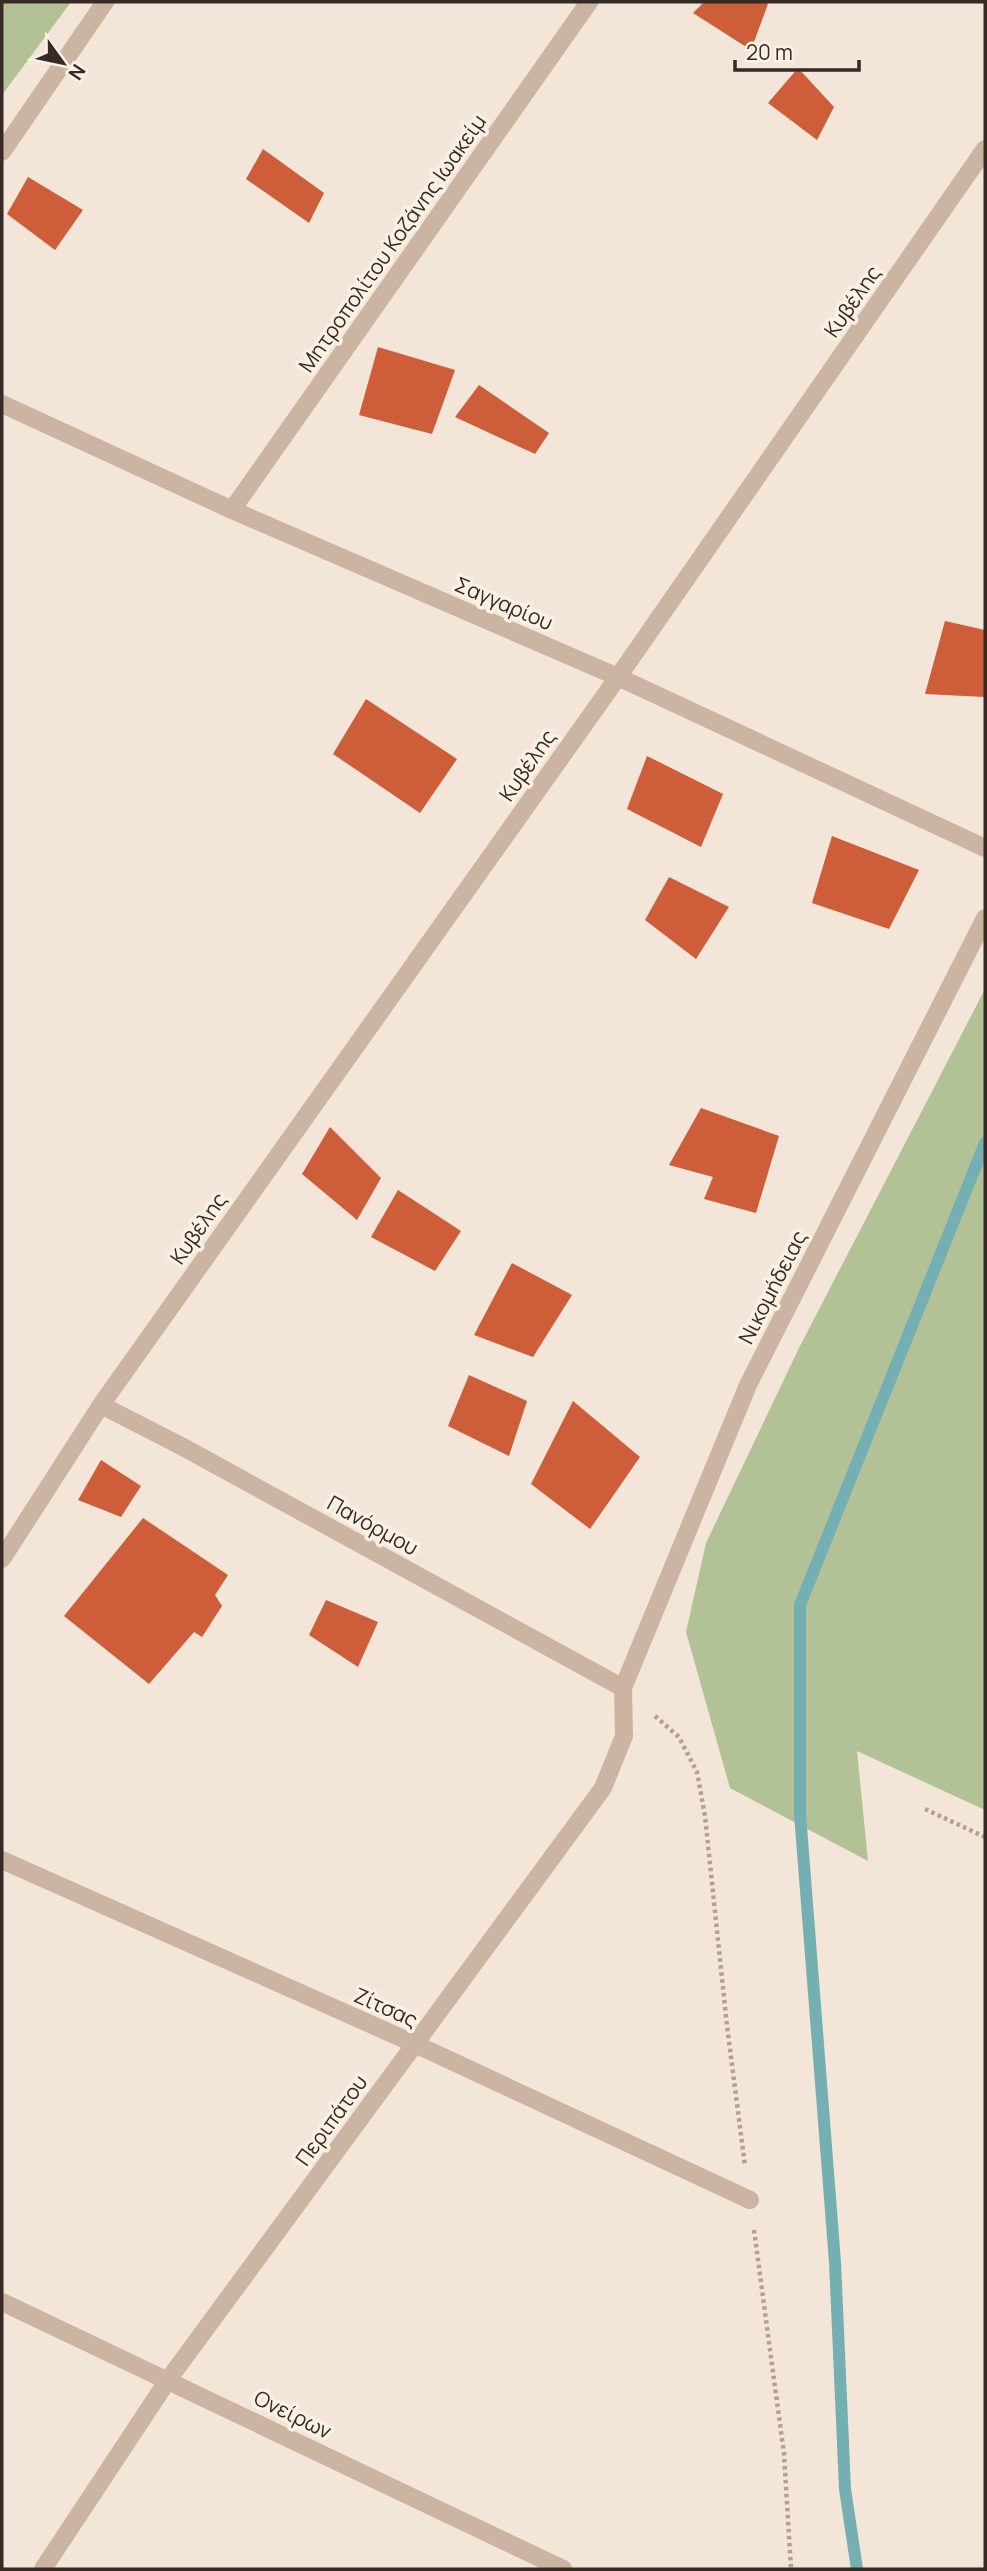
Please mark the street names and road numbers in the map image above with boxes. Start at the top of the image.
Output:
street label: Μητροπολίτου Κοζάνης Ιωακείμ [292,108,492,378]
street label: Κυβέλης [817,260,887,342]
street label: Σαγγαρίου [451,570,557,636]
street label: Κυβέλης [492,724,562,806]
street label: Κυβέλης [163,1187,233,1269]
street label: Νικομήδειας [731,1225,813,1349]
street label: Πανόρμου [323,1489,423,1561]
street label: Ζίτσας [350,1981,422,2033]
street label: Περιπάτου [289,2069,373,2171]
street label: Ονείρων [250,2383,337,2445]

